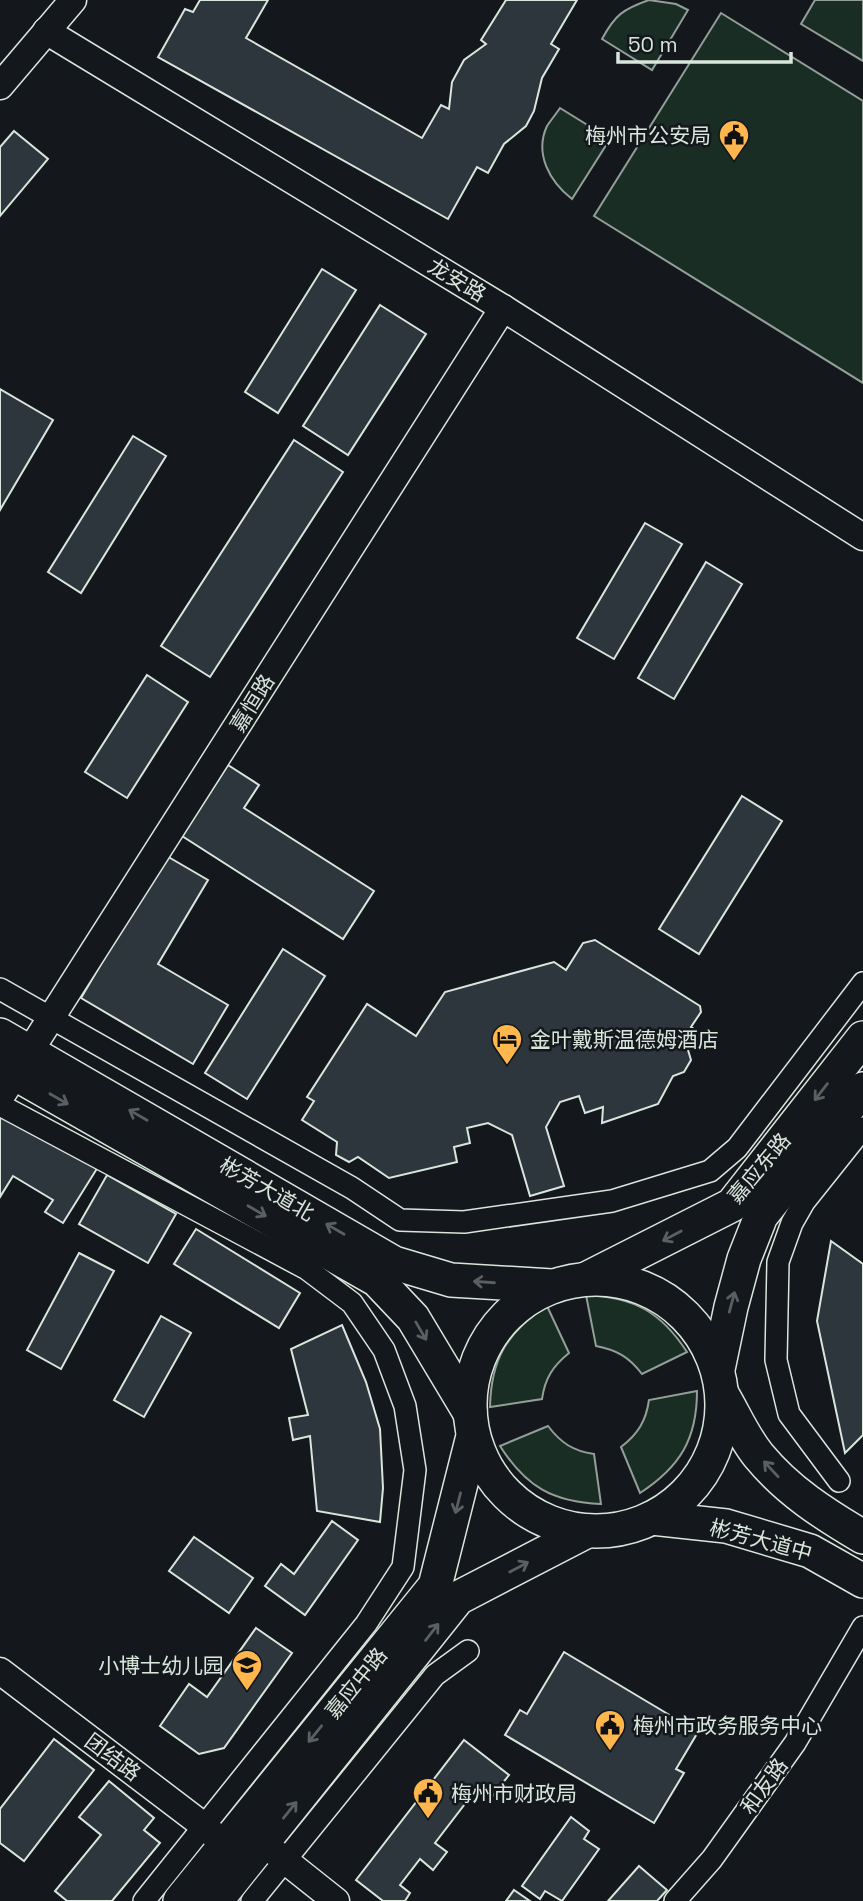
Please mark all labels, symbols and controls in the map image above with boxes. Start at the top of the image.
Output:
scale bar [618,21,791,65]
text: 50 m [628,31,678,58]
public building icon: 梅州市公安局 [717,118,751,162]
place label: 梅州市公安局 [585,122,711,149]
street label: 龙安路 [423,252,491,308]
street label: 嘉恒路 [224,669,280,737]
hotel icon: 金叶戴斯温德姆酒店 [490,1022,524,1066]
place label: 金叶戴斯温德姆酒店 [530,1026,719,1053]
one-way arrow [813,1082,828,1101]
one-way arrow [49,1092,69,1106]
one-way arrow [128,1108,148,1122]
street label: 嘉应东路 [722,1127,796,1209]
street label: 彬芳大道北 [215,1151,319,1227]
one-way arrow [246,1205,267,1218]
one-way arrow [325,1222,345,1236]
one-way arrow [662,1230,683,1244]
one-way arrow [473,1275,496,1288]
one-way arrow [726,1291,739,1314]
one-way arrow [414,1321,428,1341]
one-way arrow [763,1461,780,1478]
one-way arrow [451,1491,464,1513]
street label: 彬芳大道中 [707,1513,815,1567]
one-way arrow [508,1559,529,1573]
one-way arrow [424,1623,439,1641]
street label: 嘉应中路 [319,1642,393,1724]
school or university icon: 小博士幼儿园 [230,1648,264,1692]
place label: 小博士幼儿园 [98,1652,224,1679]
public building icon: 梅州市政务服务中心 [593,1708,627,1752]
place label: 梅州市政务服务中心 [633,1712,822,1739]
one-way arrow [307,1725,323,1743]
street label: 团结路 [80,1727,146,1787]
street label: 和友路 [735,1753,793,1819]
public building icon: 梅州市财政局 [411,1776,445,1820]
place label: 梅州市财政局 [451,1780,577,1807]
one-way arrow [282,1801,297,1819]

